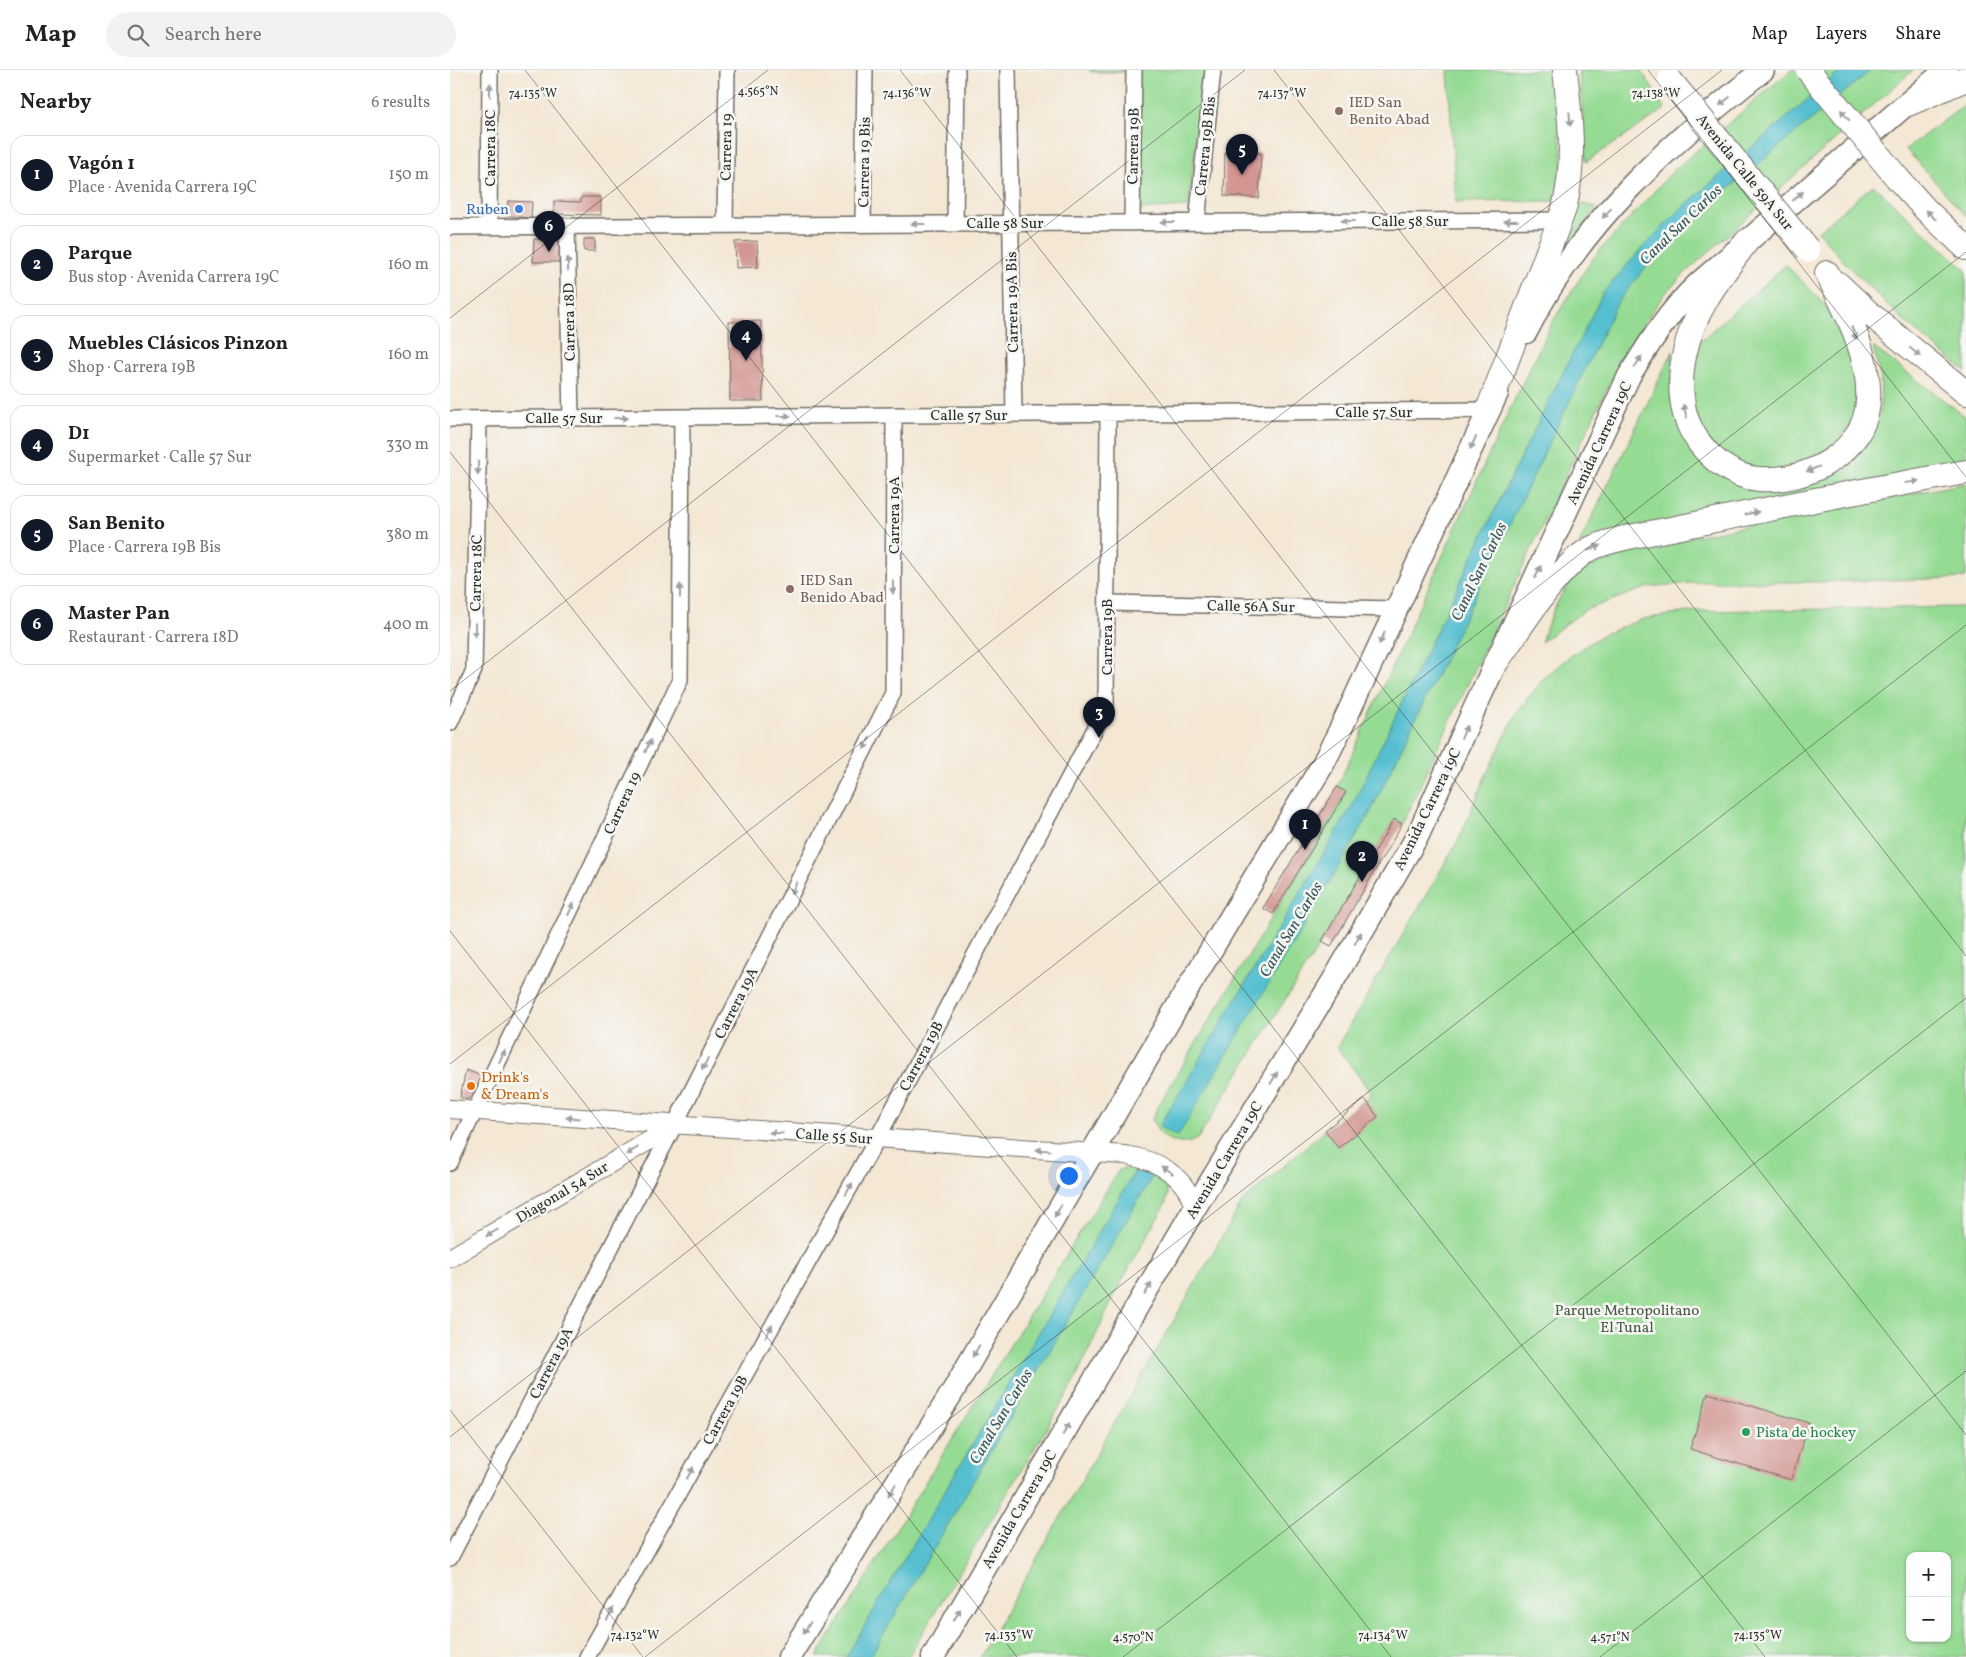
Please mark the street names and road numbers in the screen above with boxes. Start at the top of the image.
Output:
street label: Carrera 19B Bis [1191,95,1222,197]
street label: Carrera 19B [1123,108,1146,185]
street label: Carrera 18C [481,109,502,186]
street label: Avenida Calle 59A Sur [1690,110,1797,236]
street label: Carrera 19 [716,113,739,181]
street label: Carrera 19 Bis [854,117,877,207]
street label: Calle 58 Sur [1371,212,1449,233]
street label: Calle 58 Sur [966,214,1044,235]
street label: Carrera 19A Bis [1002,251,1025,353]
street label: Carrera 18D [559,283,582,361]
street label: Avenida Carrera 19C [1563,378,1638,509]
street label: Calle 57 Sur [1336,403,1412,424]
street label: Calle 57 Sur [931,406,1007,427]
street label: Calle 57 Sur [526,409,602,430]
street label: Carrera 19A [885,476,906,554]
street label: Carrera 18C [466,534,489,612]
street label: Calle 56A Sur [1207,596,1295,619]
street label: Carrera 19B [1098,599,1119,675]
street label: Avenida Carrera 19C [1390,745,1467,875]
street label: Carrera 19 [600,769,647,839]
street label: Carrera 19A [710,964,765,1043]
street label: Carrera 19B [895,1018,950,1095]
street label: Avenida Carrera 19C [1182,1098,1269,1224]
street label: Calle 55 Sur [795,1124,873,1151]
street label: Diagonal 54 Sur [512,1157,613,1229]
street label: Carrera 19A [525,1324,580,1403]
street label: Carrera 19B [699,1372,754,1449]
street label: Avenida Carrera 19C [978,1446,1063,1573]

